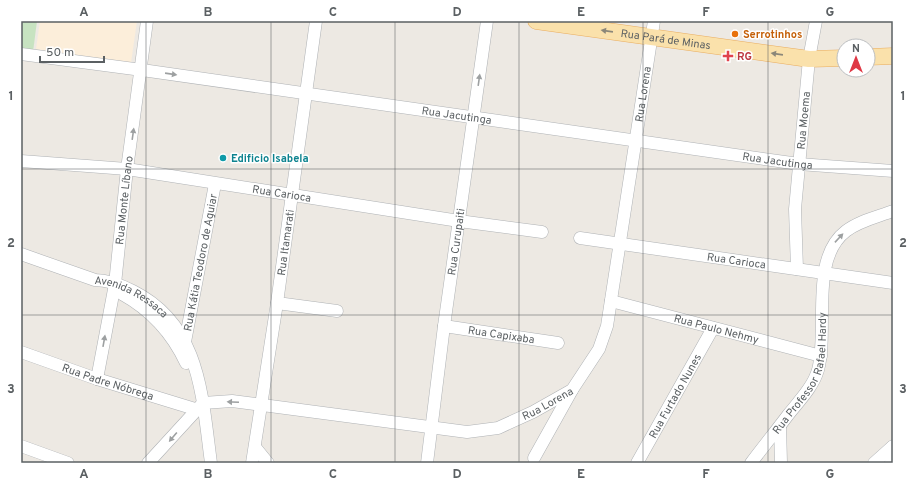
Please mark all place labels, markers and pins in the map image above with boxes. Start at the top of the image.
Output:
place label: Serrotinhos [743,28,802,42]
marker: Serrotinhos [730,29,740,39]
marker: RG [722,50,734,62]
place label: RG [737,50,752,64]
place label: Edificio Isabela [231,152,309,166]
marker: Edificio Isabela [218,153,228,163]

